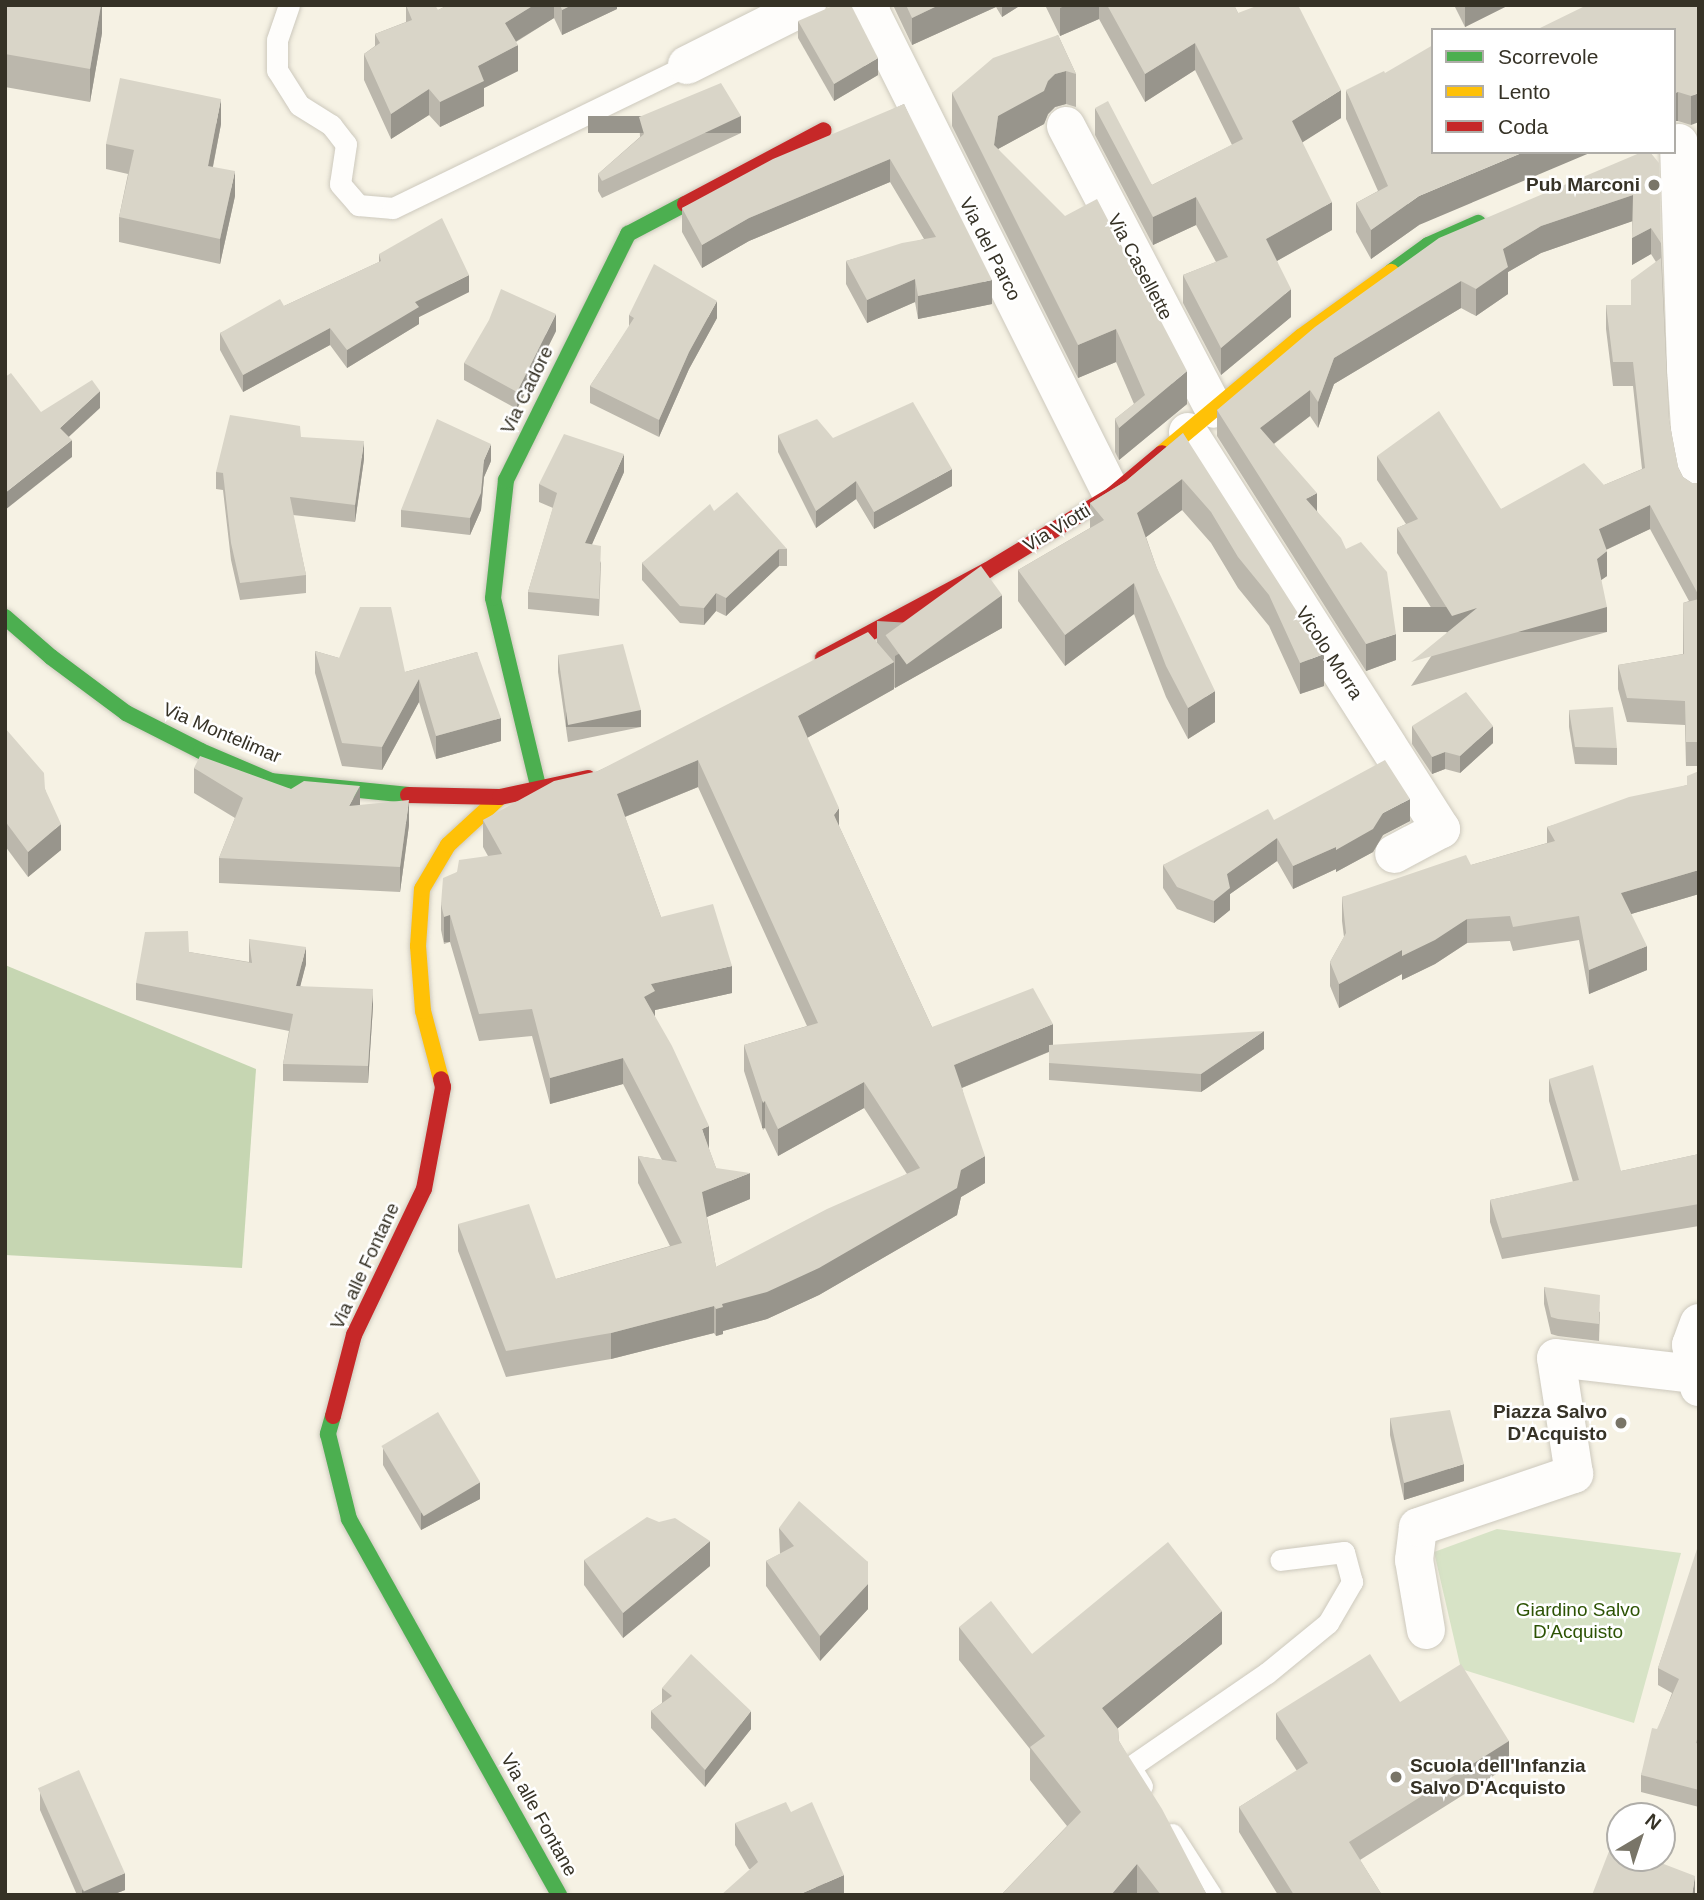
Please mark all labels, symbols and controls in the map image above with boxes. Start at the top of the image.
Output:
legend [1431,28,1676,154]
text: Scorrevole [1498,45,1598,68]
text: Lento [1498,80,1551,103]
text: Coda [1498,115,1548,138]
place label: Pub Marconi [1526,174,1640,196]
marker: Pub Marconi [1646,177,1662,193]
street label: Via del Parco [954,194,1026,304]
street label: Via Casellette [1102,210,1178,324]
street label: Via Cadore [496,342,558,438]
street label: Via Viotti [1019,499,1095,557]
street label: Vicolo Morra [1290,602,1368,704]
street label: Via Montelimar [159,698,285,768]
street label: Via alle Fontane [326,1199,404,1333]
place label: Piazza Salvo D'Acquisto [1493,1401,1607,1445]
marker: Piazza Salvo D'Acquisto [1613,1415,1629,1431]
park label: Giardino Salvo D'Acquisto [1516,1599,1640,1643]
street label: Via alle Fontane [496,1750,582,1880]
place label: Scuola dell'Infanzia Salvo D'Acquisto [1410,1755,1586,1799]
marker: Scuola dell'Infanzia Salvo D'Acquisto [1388,1769,1404,1785]
north arrow [1606,1802,1676,1872]
text: N [1641,1809,1665,1834]

